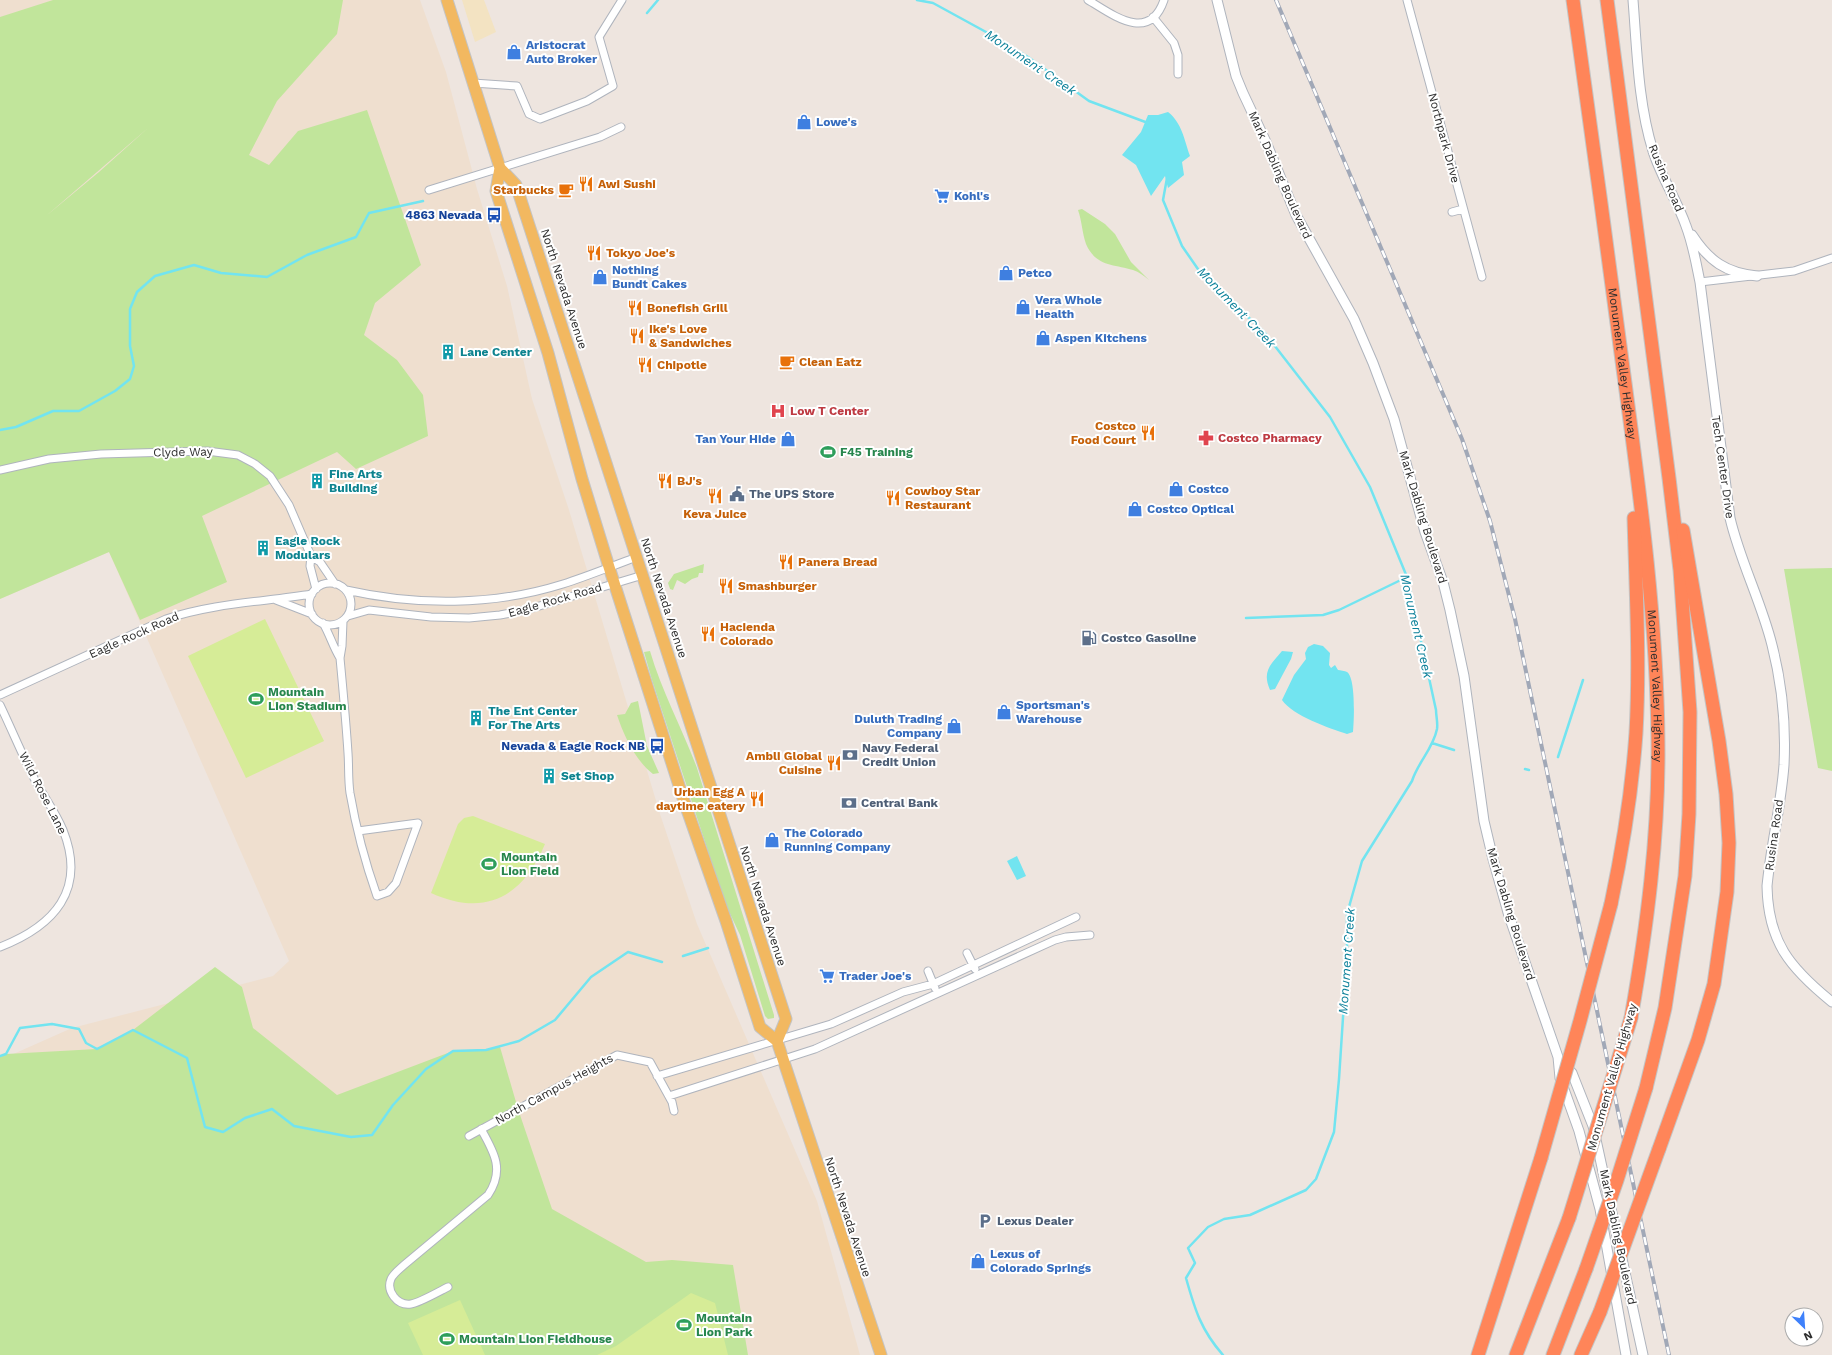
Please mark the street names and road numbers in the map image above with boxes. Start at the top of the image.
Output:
street label: Northpark Drive [1425,91,1463,185]
street label: Mark Dabling Boulevard [1245,109,1315,241]
street label: Rusina Road [1645,142,1687,214]
street label: North Nevada Avenue [538,227,590,351]
street label: Monument Valley Highway [1605,287,1640,441]
street label: Tech Center Drive [1709,414,1737,520]
street label: Clyde Way [153,444,214,460]
street label: Mark Dabling Boulevard [1396,449,1450,585]
street label: North Nevada Avenue [638,536,690,660]
street label: Eagle Rock Road [506,580,604,620]
street label: Eagle Rock Road [87,609,181,661]
street label: Monument Valley Highway [1645,609,1665,763]
street label: Wild Rose Lane [16,749,70,837]
street label: Rusina Road [1762,798,1786,872]
street label: North Nevada Avenue [737,844,789,968]
street label: Mark Dabling Boulevard [1484,846,1538,982]
street label: Monument Valley Highway [1584,1001,1640,1152]
street label: North Campus Heights [493,1051,615,1127]
street label: North Nevada Avenue [822,1155,874,1279]
street label: Mark Dabling Boulevard [1597,1168,1639,1306]

